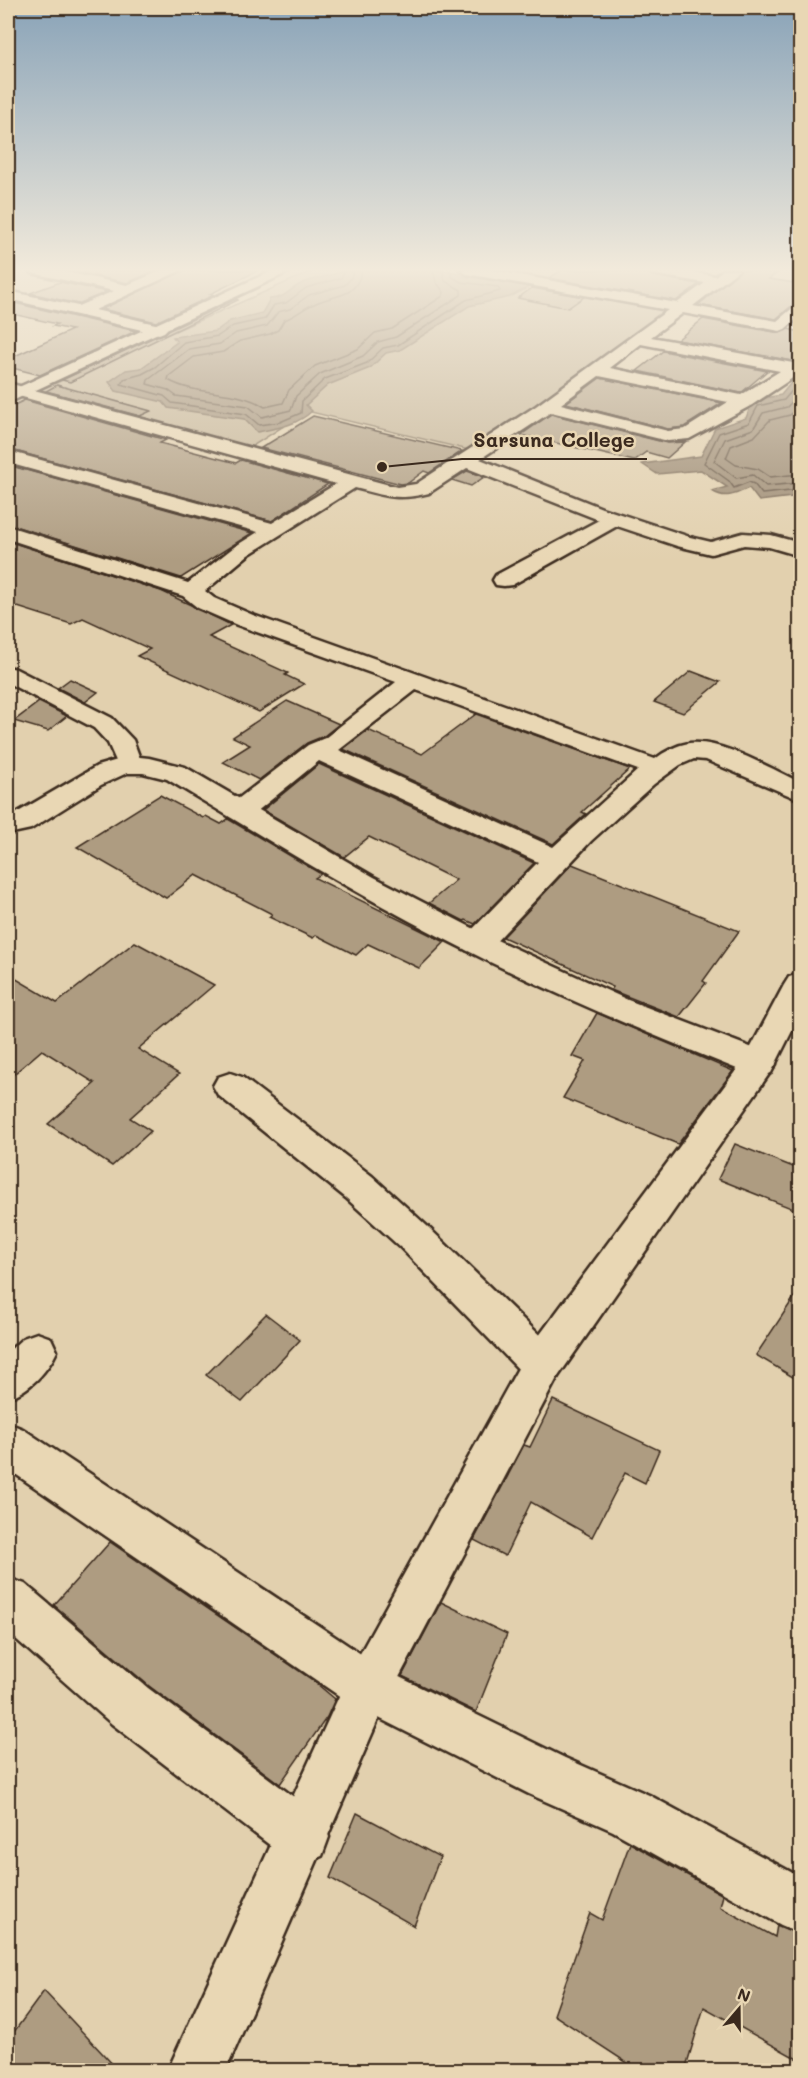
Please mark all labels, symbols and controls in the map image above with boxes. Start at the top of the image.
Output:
callout: Sarsuna College [462,421,647,459]
text: Sarsuna College [473,426,635,452]
north arrow [709,1979,769,2039]
text: N [735,1982,754,2006]

